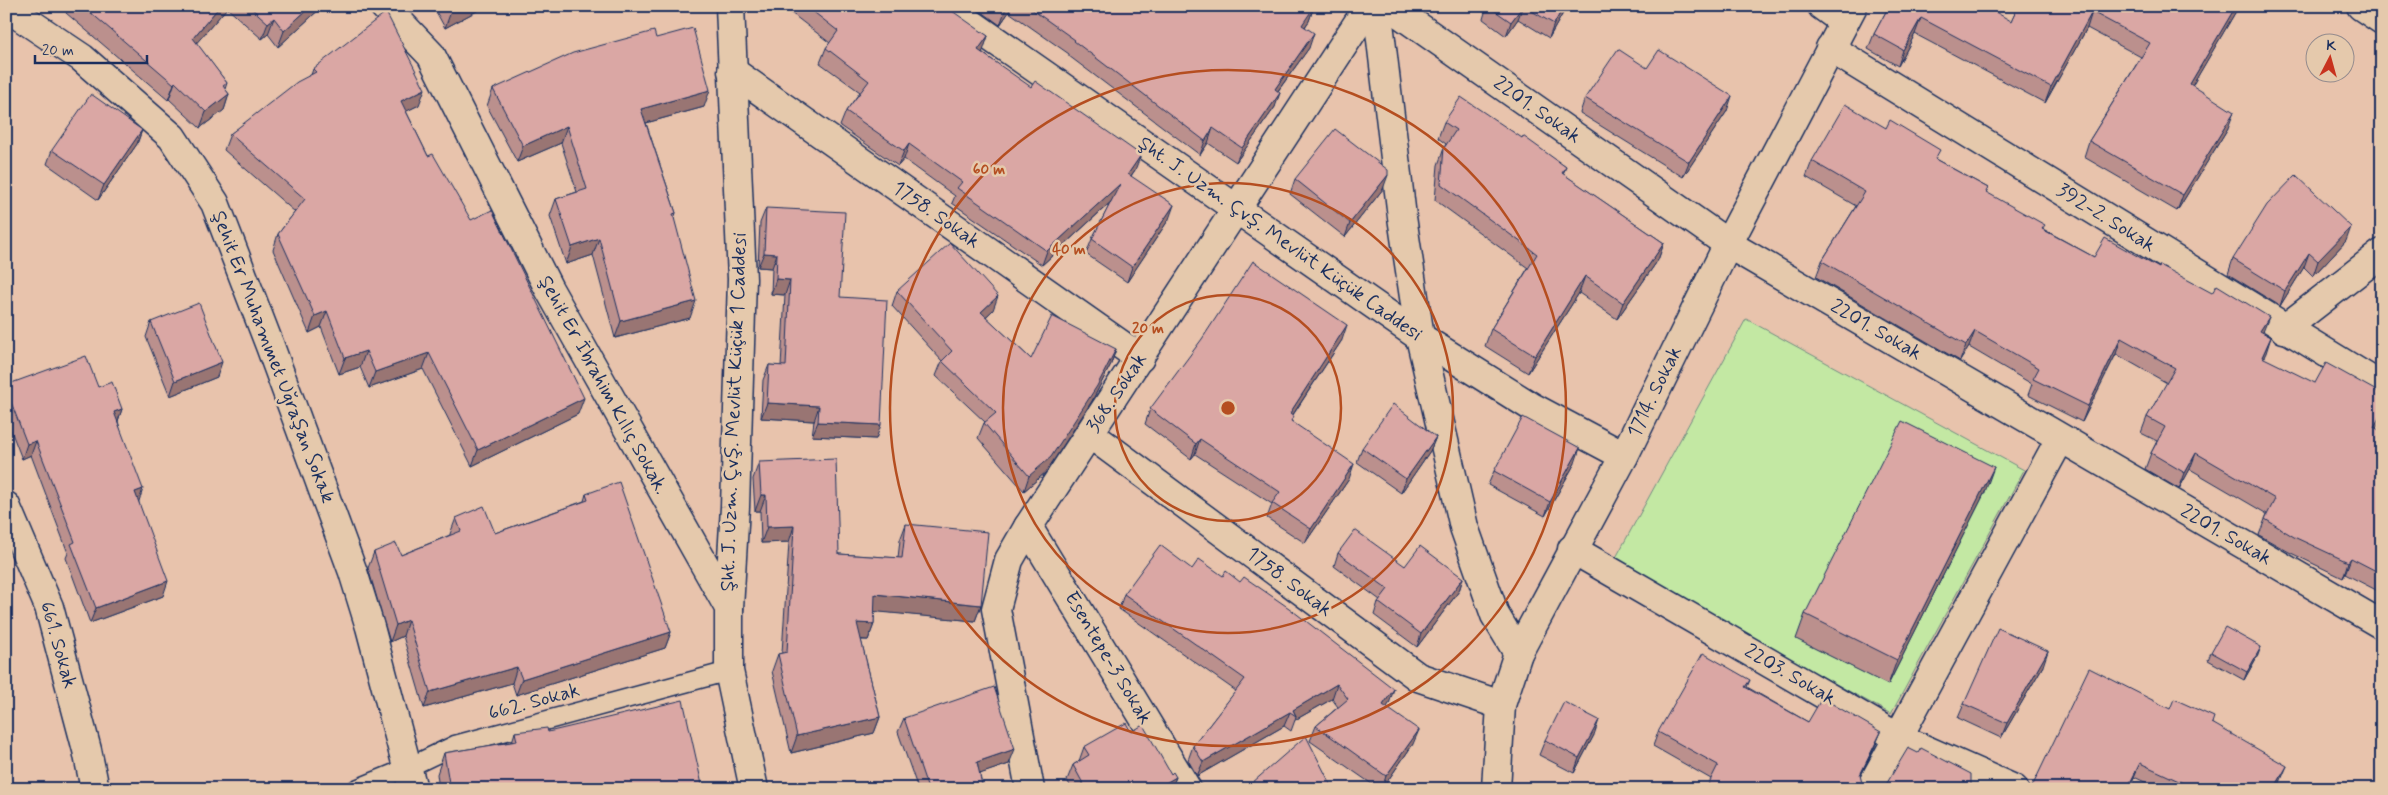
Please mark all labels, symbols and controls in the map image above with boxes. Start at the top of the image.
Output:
scale bar [35,32,148,64]
north arrow [2306,32,2356,82]
text: K [2325,37,2338,56]
text: 20 m [42,41,74,61]
street label: 2201. Sokak [1488,70,1586,150]
street label: Şht. J. Uzm. Çvş. Mevlüt Küçük Caddesi [1133,130,1427,348]
text: 60 m [973,160,1005,180]
street label: 1758. Sokak [887,175,985,255]
street label: 392-2. Sokak [2051,177,2161,259]
street label: Şehit Er Muhammet Uğraşan Sokak [205,207,341,507]
street label: Şht. J. Uzm. Çvş. Mevlüt Küçük 1 Caddesi [714,232,754,592]
text: 40 m [1052,240,1086,260]
street label: Şehit Er İbrahim Kılıç Sokak. [531,271,675,499]
street label: 2201. Sokak [1825,293,1927,367]
text: 20 m [1132,319,1164,339]
street label: 1714. Sokak [1621,342,1689,442]
street label: 368. Sokak [1080,348,1154,438]
centre of rings [1219,399,1237,417]
street label: 2201. Sokak [2175,498,2277,572]
street label: 1758. Sokak [1240,541,1338,623]
street label: Esentepe-3 Sokak [1058,586,1158,730]
street label: 661. Sokak [33,598,83,692]
street label: 2203. Sokak [1739,638,1841,712]
street label: 662. Sokak [485,677,583,727]

